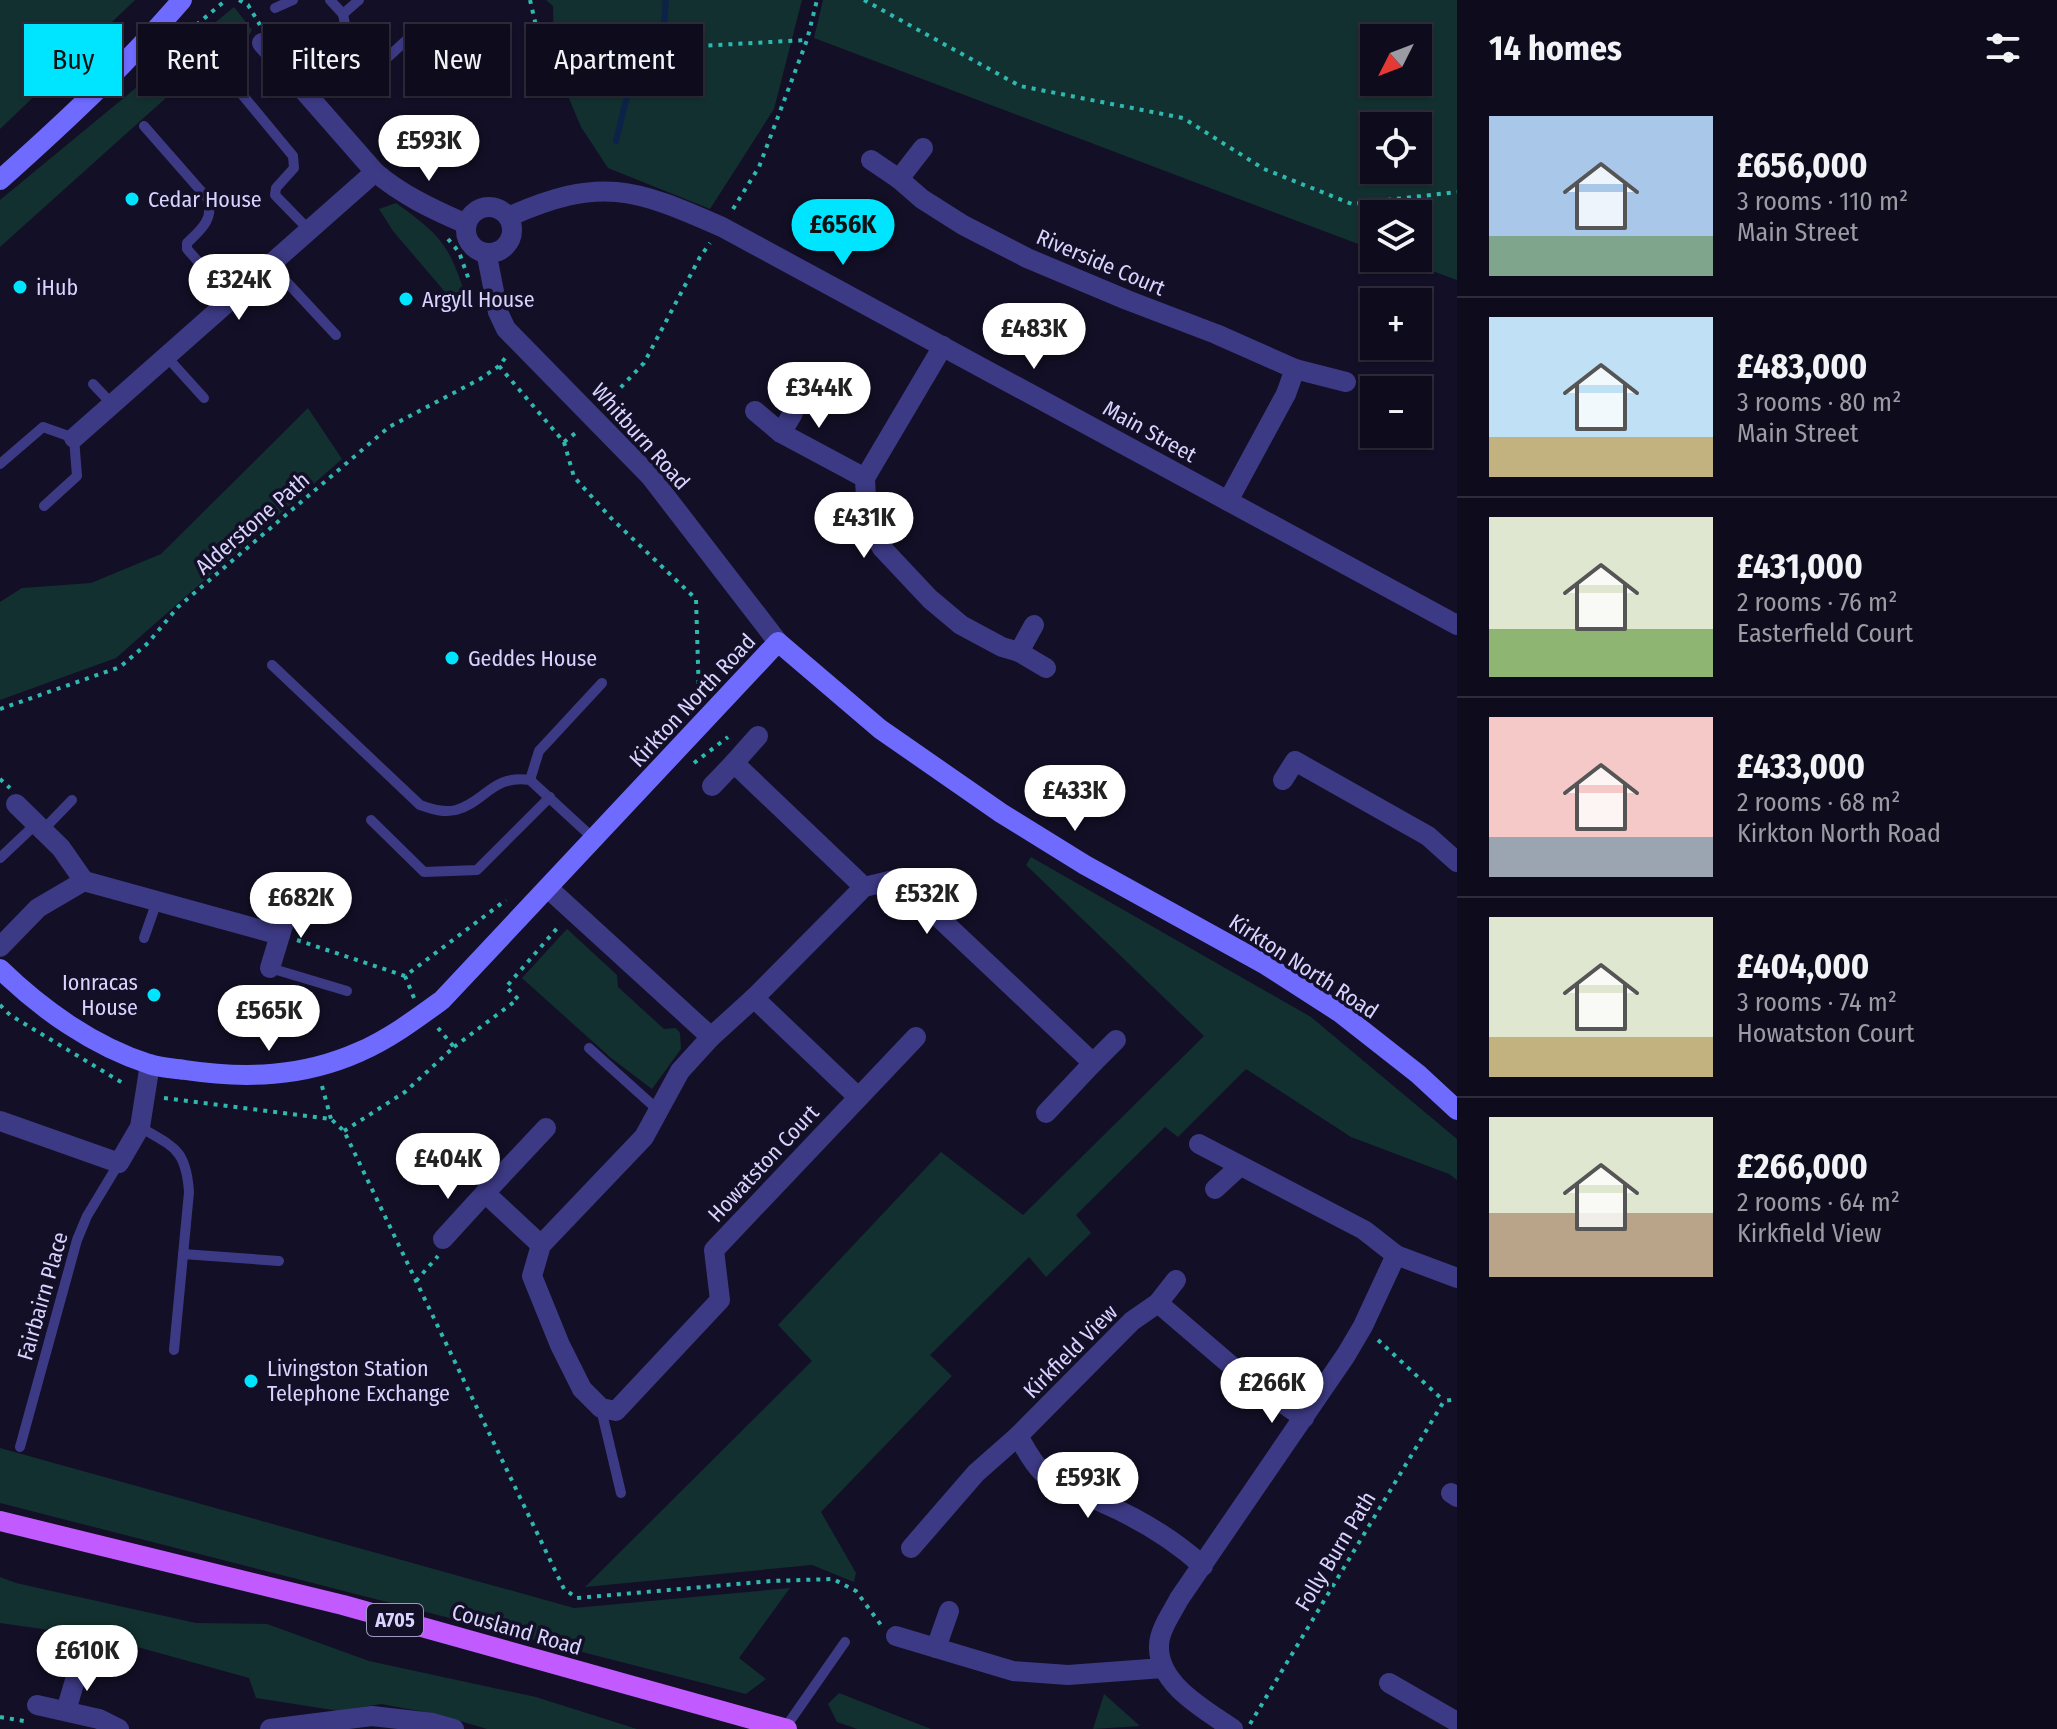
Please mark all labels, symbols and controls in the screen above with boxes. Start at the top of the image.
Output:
chip: Buy [24,24,122,96]
chip: Rent [138,24,247,96]
chip: Filters [263,24,389,96]
chip: New [405,24,510,96]
chip: Apartment [526,24,703,96]
north arrow [1360,24,1432,96]
map controls [1360,24,1432,448]
icon: filters [1981,26,2025,70]
text: 14 homes [1489,28,1622,69]
button: locate [1360,112,1432,184]
pin: £593K [373,115,485,183]
text: £593K [396,125,462,156]
text: £656,000 [1737,145,1868,186]
icon: home [1553,148,1649,244]
place label: Cedar House [148,186,262,213]
text: 3 rooms · 110 m² [1737,186,1908,217]
marker: Cedar House [123,190,141,208]
pin: £656K [787,199,899,267]
button: layers [1360,200,1432,272]
text: £656K [810,209,876,240]
text: Main Street [1737,217,1859,248]
street label: Riverside Court [1033,223,1170,302]
pin: £324K [183,254,295,322]
text: £324K [207,264,271,295]
place label: iHub [36,274,78,301]
marker: iHub [11,278,29,296]
place label: Argyll House [422,286,535,313]
button: + [1360,288,1432,360]
marker: Argyll House [397,290,415,308]
pin: £483K [978,303,1090,371]
text: £483K [1001,313,1067,344]
text: £483,000 [1737,346,1867,387]
icon: home [1553,349,1649,445]
pin: £344K [763,362,875,430]
text: £344K [786,372,852,403]
button: − [1360,376,1432,448]
street label: Whitburn Road [586,377,696,495]
text: 3 rooms · 80 m² [1737,387,1901,418]
street label: Main Street [1098,395,1202,469]
text: Main Street [1737,418,1859,449]
street label: Alderstone Path [190,466,315,580]
pin: £431K [808,492,920,560]
text: £431K [832,502,896,533]
text: £431,000 [1737,546,1863,587]
icon: home [1553,549,1649,645]
text: 2 rooms · 76 m² [1737,587,1897,618]
text: Easterfield Court [1737,618,1913,649]
street label: Kirkton North Road [624,628,761,773]
place label: Geddes House [468,645,597,672]
marker: Geddes House [443,649,461,667]
text: £433,000 [1737,746,1865,787]
icon: home [1553,749,1649,845]
pin: £433K [1019,765,1131,833]
text: £433K [1043,775,1107,806]
text: 2 rooms · 68 m² [1737,787,1900,818]
text: Kirkton North Road [1737,818,1941,849]
pin: £532K [871,868,983,936]
pin: £682K [245,872,357,940]
text: £532K [895,878,959,909]
text: £682K [268,882,334,913]
street label: Kirkton North Road [1224,908,1383,1025]
text: £404,000 [1737,946,1869,987]
icon: home [1553,949,1649,1045]
place label: Ionracas House [62,969,138,1021]
pin: £565K [213,985,325,1053]
marker: Ionracas House [145,986,163,1004]
text: 3 rooms · 74 m² [1737,987,1897,1018]
text: £565K [236,995,302,1026]
text: Howatston Court [1737,1018,1915,1049]
street label: Howatston Court [702,1099,825,1228]
pin: £404K [392,1133,504,1201]
text: £404K [414,1143,482,1174]
text: £266,000 [1737,1146,1868,1187]
icon: home [1553,1149,1649,1245]
text: 2 rooms · 64 m² [1737,1187,1900,1218]
text: Kirkfield View [1737,1218,1881,1249]
street label: Fairbairn Place [11,1229,74,1363]
street label: Kirkfield View [1018,1299,1123,1404]
place label: Livingston Station Telephone Exchange [267,1355,450,1407]
pin: £266K [1216,1357,1328,1425]
text: £266K [1238,1367,1306,1398]
marker: Livingston Station Telephone Exchange [242,1372,260,1390]
pin: £593K [1032,1452,1144,1520]
text: £593K [1055,1462,1121,1493]
street label: Folly Burn Path [1289,1487,1382,1616]
street label: Cousland Road [449,1598,585,1661]
road number: A705 [367,1604,423,1636]
pin: £610K [31,1625,143,1693]
text: £610K [55,1635,119,1666]

